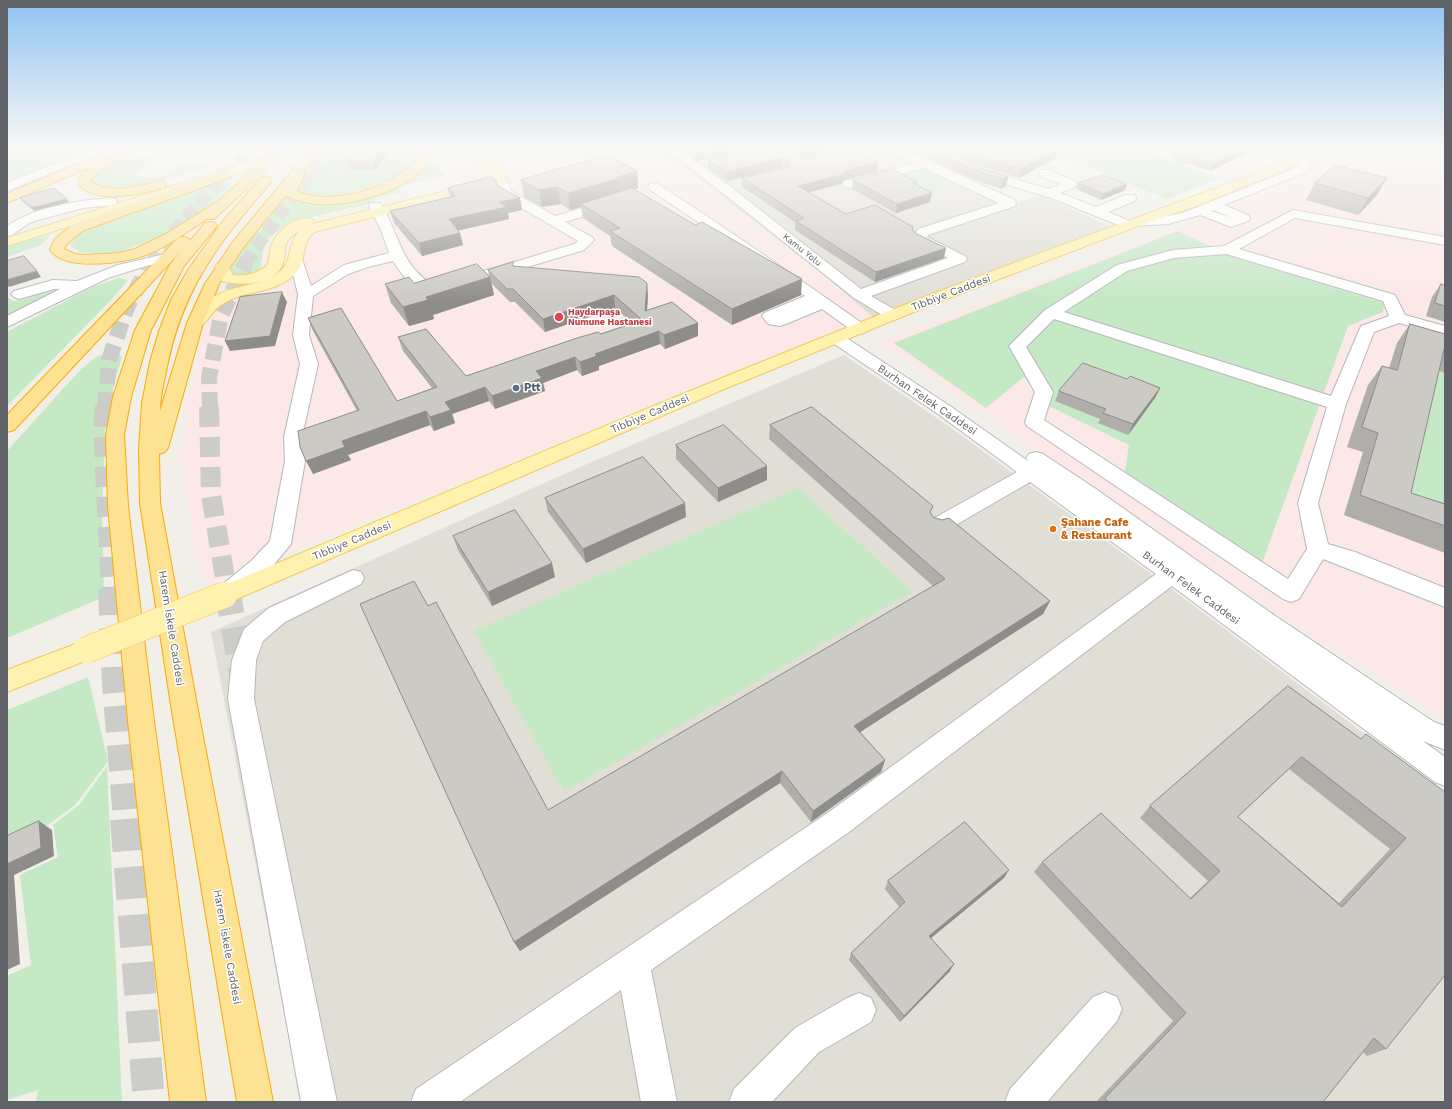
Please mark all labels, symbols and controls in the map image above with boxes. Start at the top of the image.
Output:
street label: Kamu Yolu [780,231,824,269]
street label: Tıbbiye Caddesi [909,272,993,314]
place label: Haydarpaşa Numune Hastanesi [568,307,652,328]
marker: Haydarpaşa Numune Hastanesi [553,311,565,323]
street label: Burhan Felek Caddesi [875,362,979,438]
place label: Ptt [524,381,541,395]
marker: Ptt [511,383,521,393]
street label: Tıbbiye Caddesi [609,392,691,436]
place label: Şahane Cafe & Restaurant [1061,516,1132,542]
street label: Tıbbiye Caddesi [311,519,393,563]
marker: Şahane Cafe & Restaurant [1048,524,1058,534]
street label: Burhan Felek Caddesi [1140,548,1242,628]
street label: Harem İskele Caddesi [155,569,187,687]
street label: Harem İskele Caddesi [210,888,244,1006]

